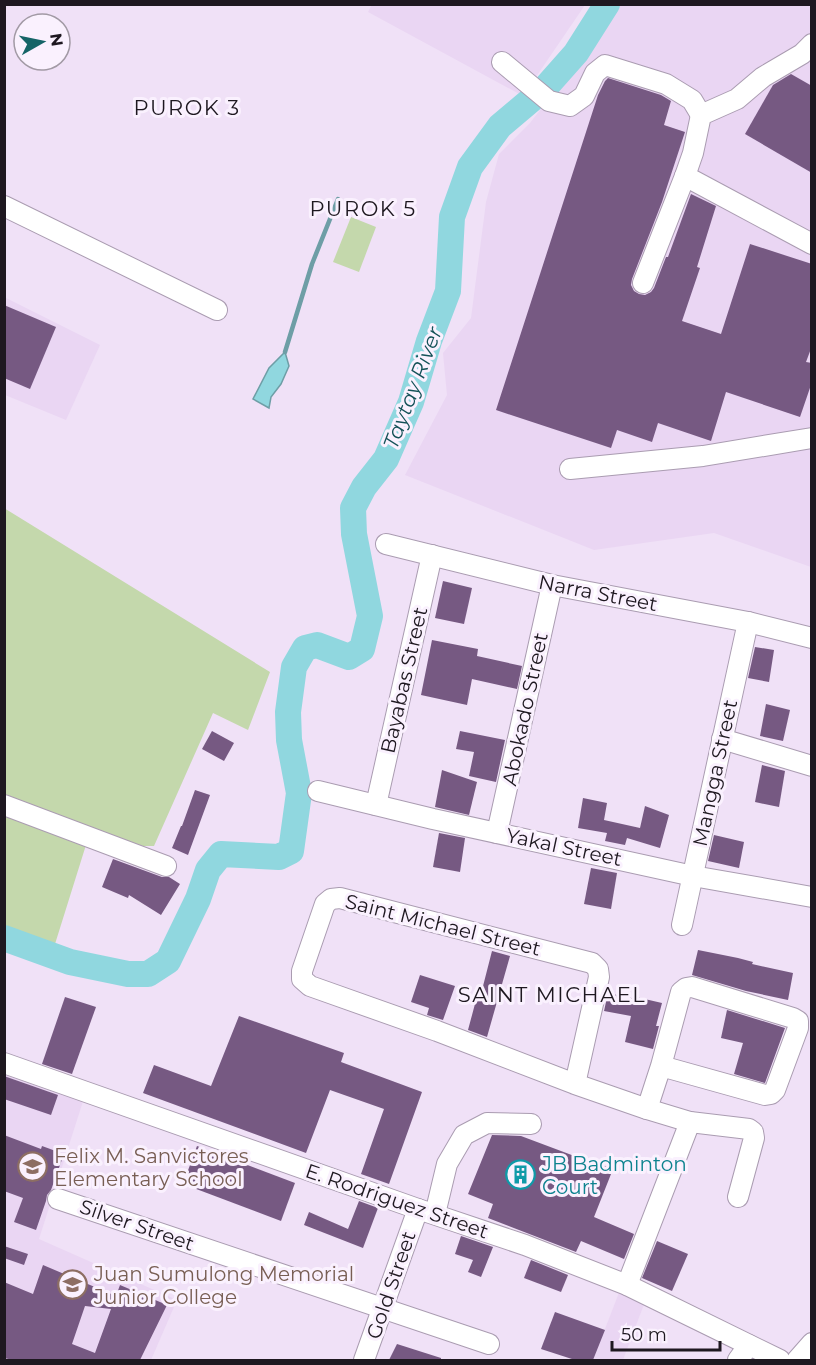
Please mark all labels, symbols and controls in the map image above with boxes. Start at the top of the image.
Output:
north arrow [12,12,72,72]
text: N [46,32,67,48]
district label: PUROK 3 [133,95,241,120]
district label: PUROK 5 [309,196,417,221]
water label: Taytay River [378,323,447,452]
street label: Narra Street [536,570,660,616]
street label: Bayabas Street [375,604,433,756]
street label: Abokado Street [497,630,553,788]
street label: Mangga Street [688,697,742,849]
street label: Yakal Street [504,823,624,871]
street label: Saint Michael Street [343,889,543,961]
district label: SAINT MICHAEL [458,982,646,1007]
place label: Felix M. Sanvictores Elementary School [54,1144,249,1191]
school or university icon: Felix M. Sanvictores Elementary School [17,1151,49,1183]
place label: JB Badminton Court [541,1152,687,1199]
street label: E. Rodriguez Street [302,1158,492,1244]
building icon: JB Badminton Court [505,1159,537,1191]
street label: Silver Street [77,1194,197,1256]
street label: Gold Street [361,1228,421,1342]
place label: Juan Sumulong Memorial Junior College [93,1262,354,1309]
school or university icon: Juan Sumulong Memorial Junior College [57,1269,89,1301]
scale bar [612,1314,720,1352]
text: 50 m [621,1324,667,1346]

